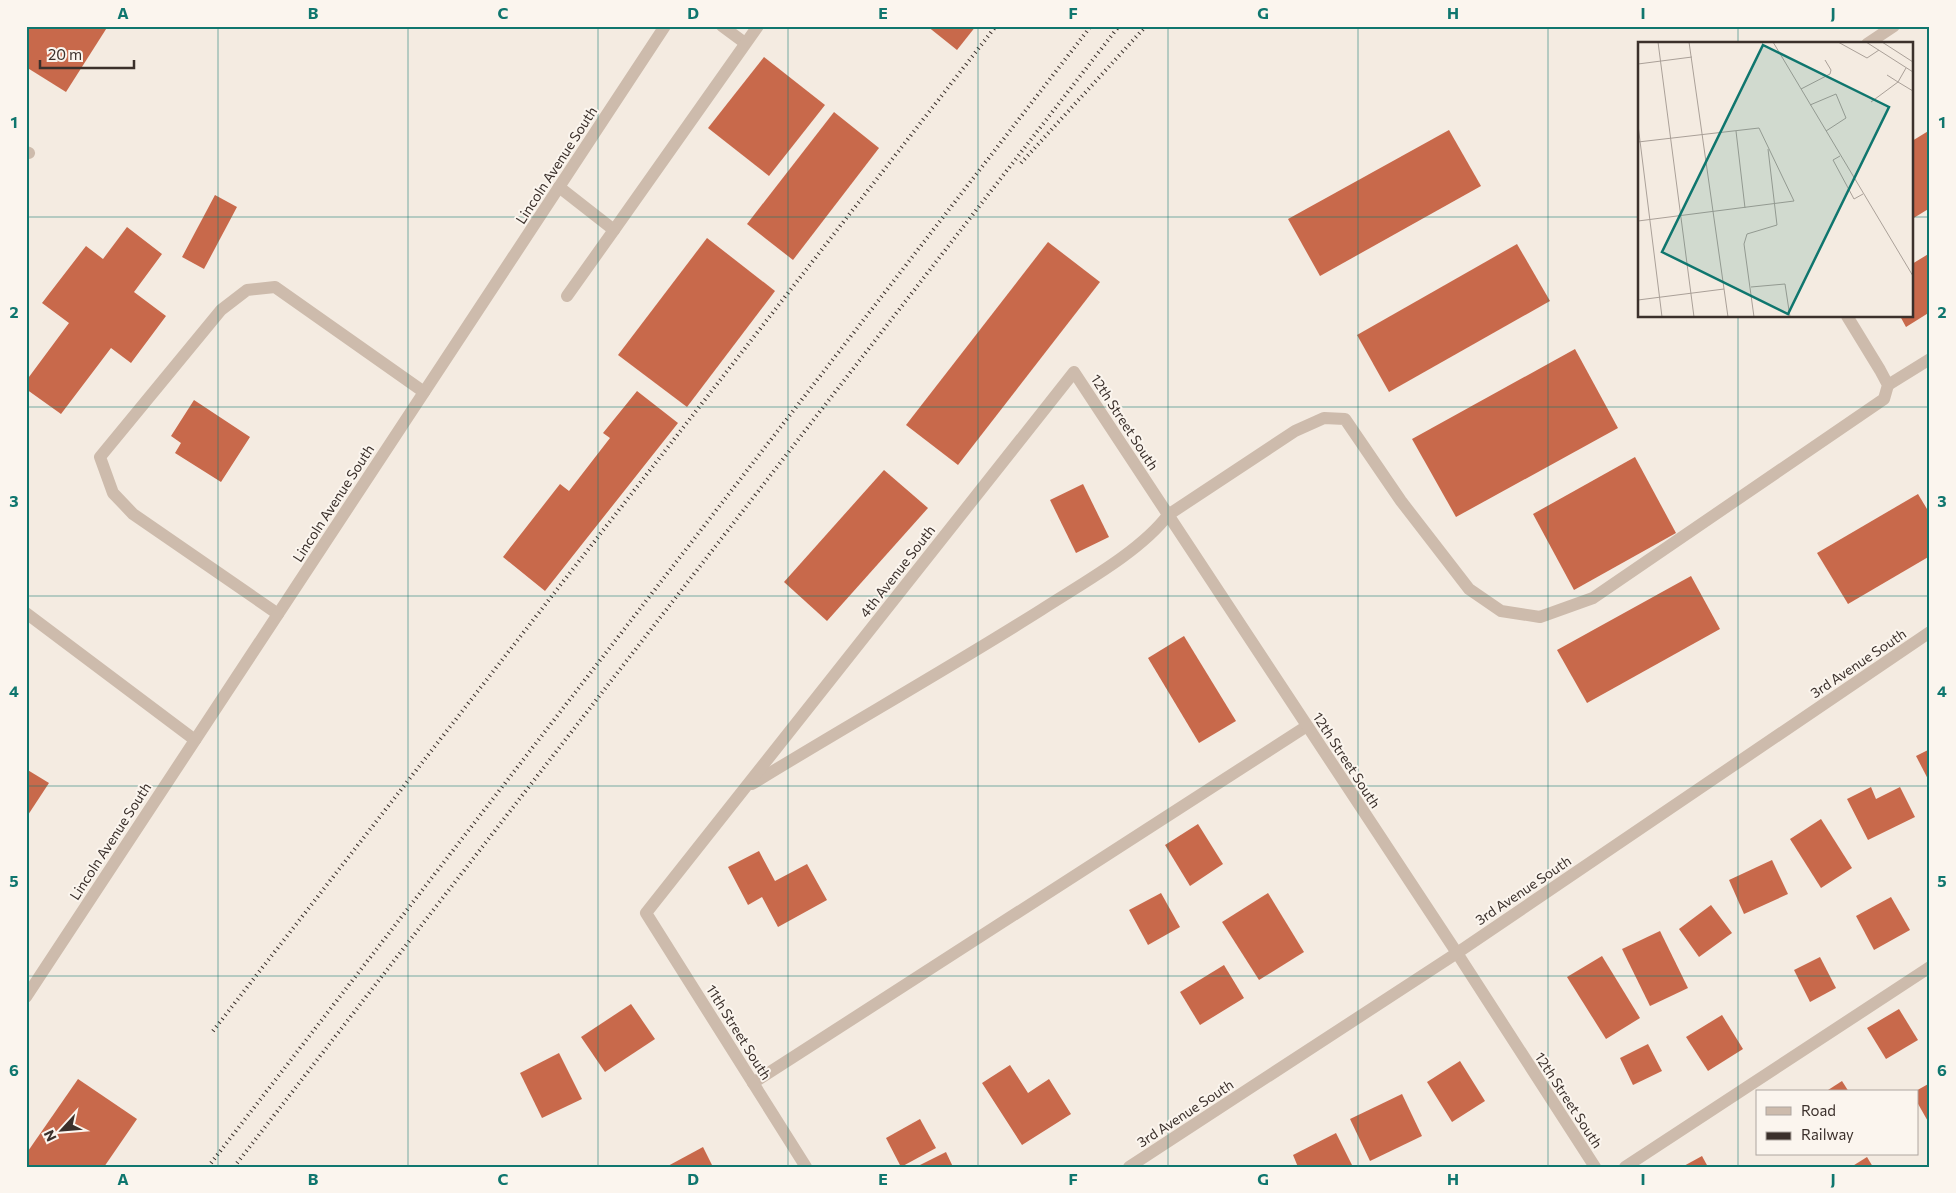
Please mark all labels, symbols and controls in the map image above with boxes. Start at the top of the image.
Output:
text: A [117,3,129,22]
text: B [308,3,319,22]
text: C [498,3,509,22]
text: D [687,3,699,22]
text: E [878,3,888,22]
text: F [1068,3,1078,22]
text: G [1257,3,1269,22]
text: H [1447,3,1459,22]
text: I [1640,3,1646,22]
text: J [1830,3,1836,22]
scale bar [40,38,134,70]
inset map [1638,42,1914,318]
text: 20 m [48,45,82,63]
street label: Lincoln Avenue South [512,103,600,227]
text: 1 [10,112,18,131]
text: 1 [1938,112,1946,131]
text: 2 [9,302,19,321]
text: 2 [1937,302,1947,321]
street label: 12th Street South [1088,371,1162,473]
street label: Lincoln Avenue South [289,441,377,565]
text: 3 [9,491,19,510]
text: 3 [1937,491,1947,510]
street label: 4th Avenue South [856,521,938,621]
street label: 3rd Avenue South [1807,625,1909,701]
text: 4 [9,681,19,700]
text: 4 [1937,681,1947,700]
street label: 12th Street South [1310,709,1384,811]
street label: Lincoln Avenue South [66,779,154,903]
street label: 3rd Avenue South [1472,852,1574,928]
text: 5 [9,871,19,890]
text: 5 [1937,871,1947,890]
street label: 11th Street South [703,981,775,1083]
street label: 12th Street South [1532,1049,1606,1151]
text: 6 [9,1060,19,1079]
text: 6 [1937,1060,1947,1079]
street label: 3rd Avenue South [1134,1075,1236,1151]
legend [1756,1090,1918,1156]
text: Road [1801,1101,1836,1119]
north arrow [38,1106,88,1156]
text: Railway [1801,1125,1854,1143]
text: N [40,1127,60,1144]
text: A [117,1169,129,1188]
text: B [308,1169,319,1188]
text: C [498,1169,509,1188]
text: D [687,1169,699,1188]
text: E [878,1169,888,1188]
text: F [1068,1169,1078,1188]
text: G [1257,1169,1269,1188]
text: H [1447,1169,1459,1188]
text: I [1640,1169,1646,1188]
text: J [1830,1169,1836,1188]

